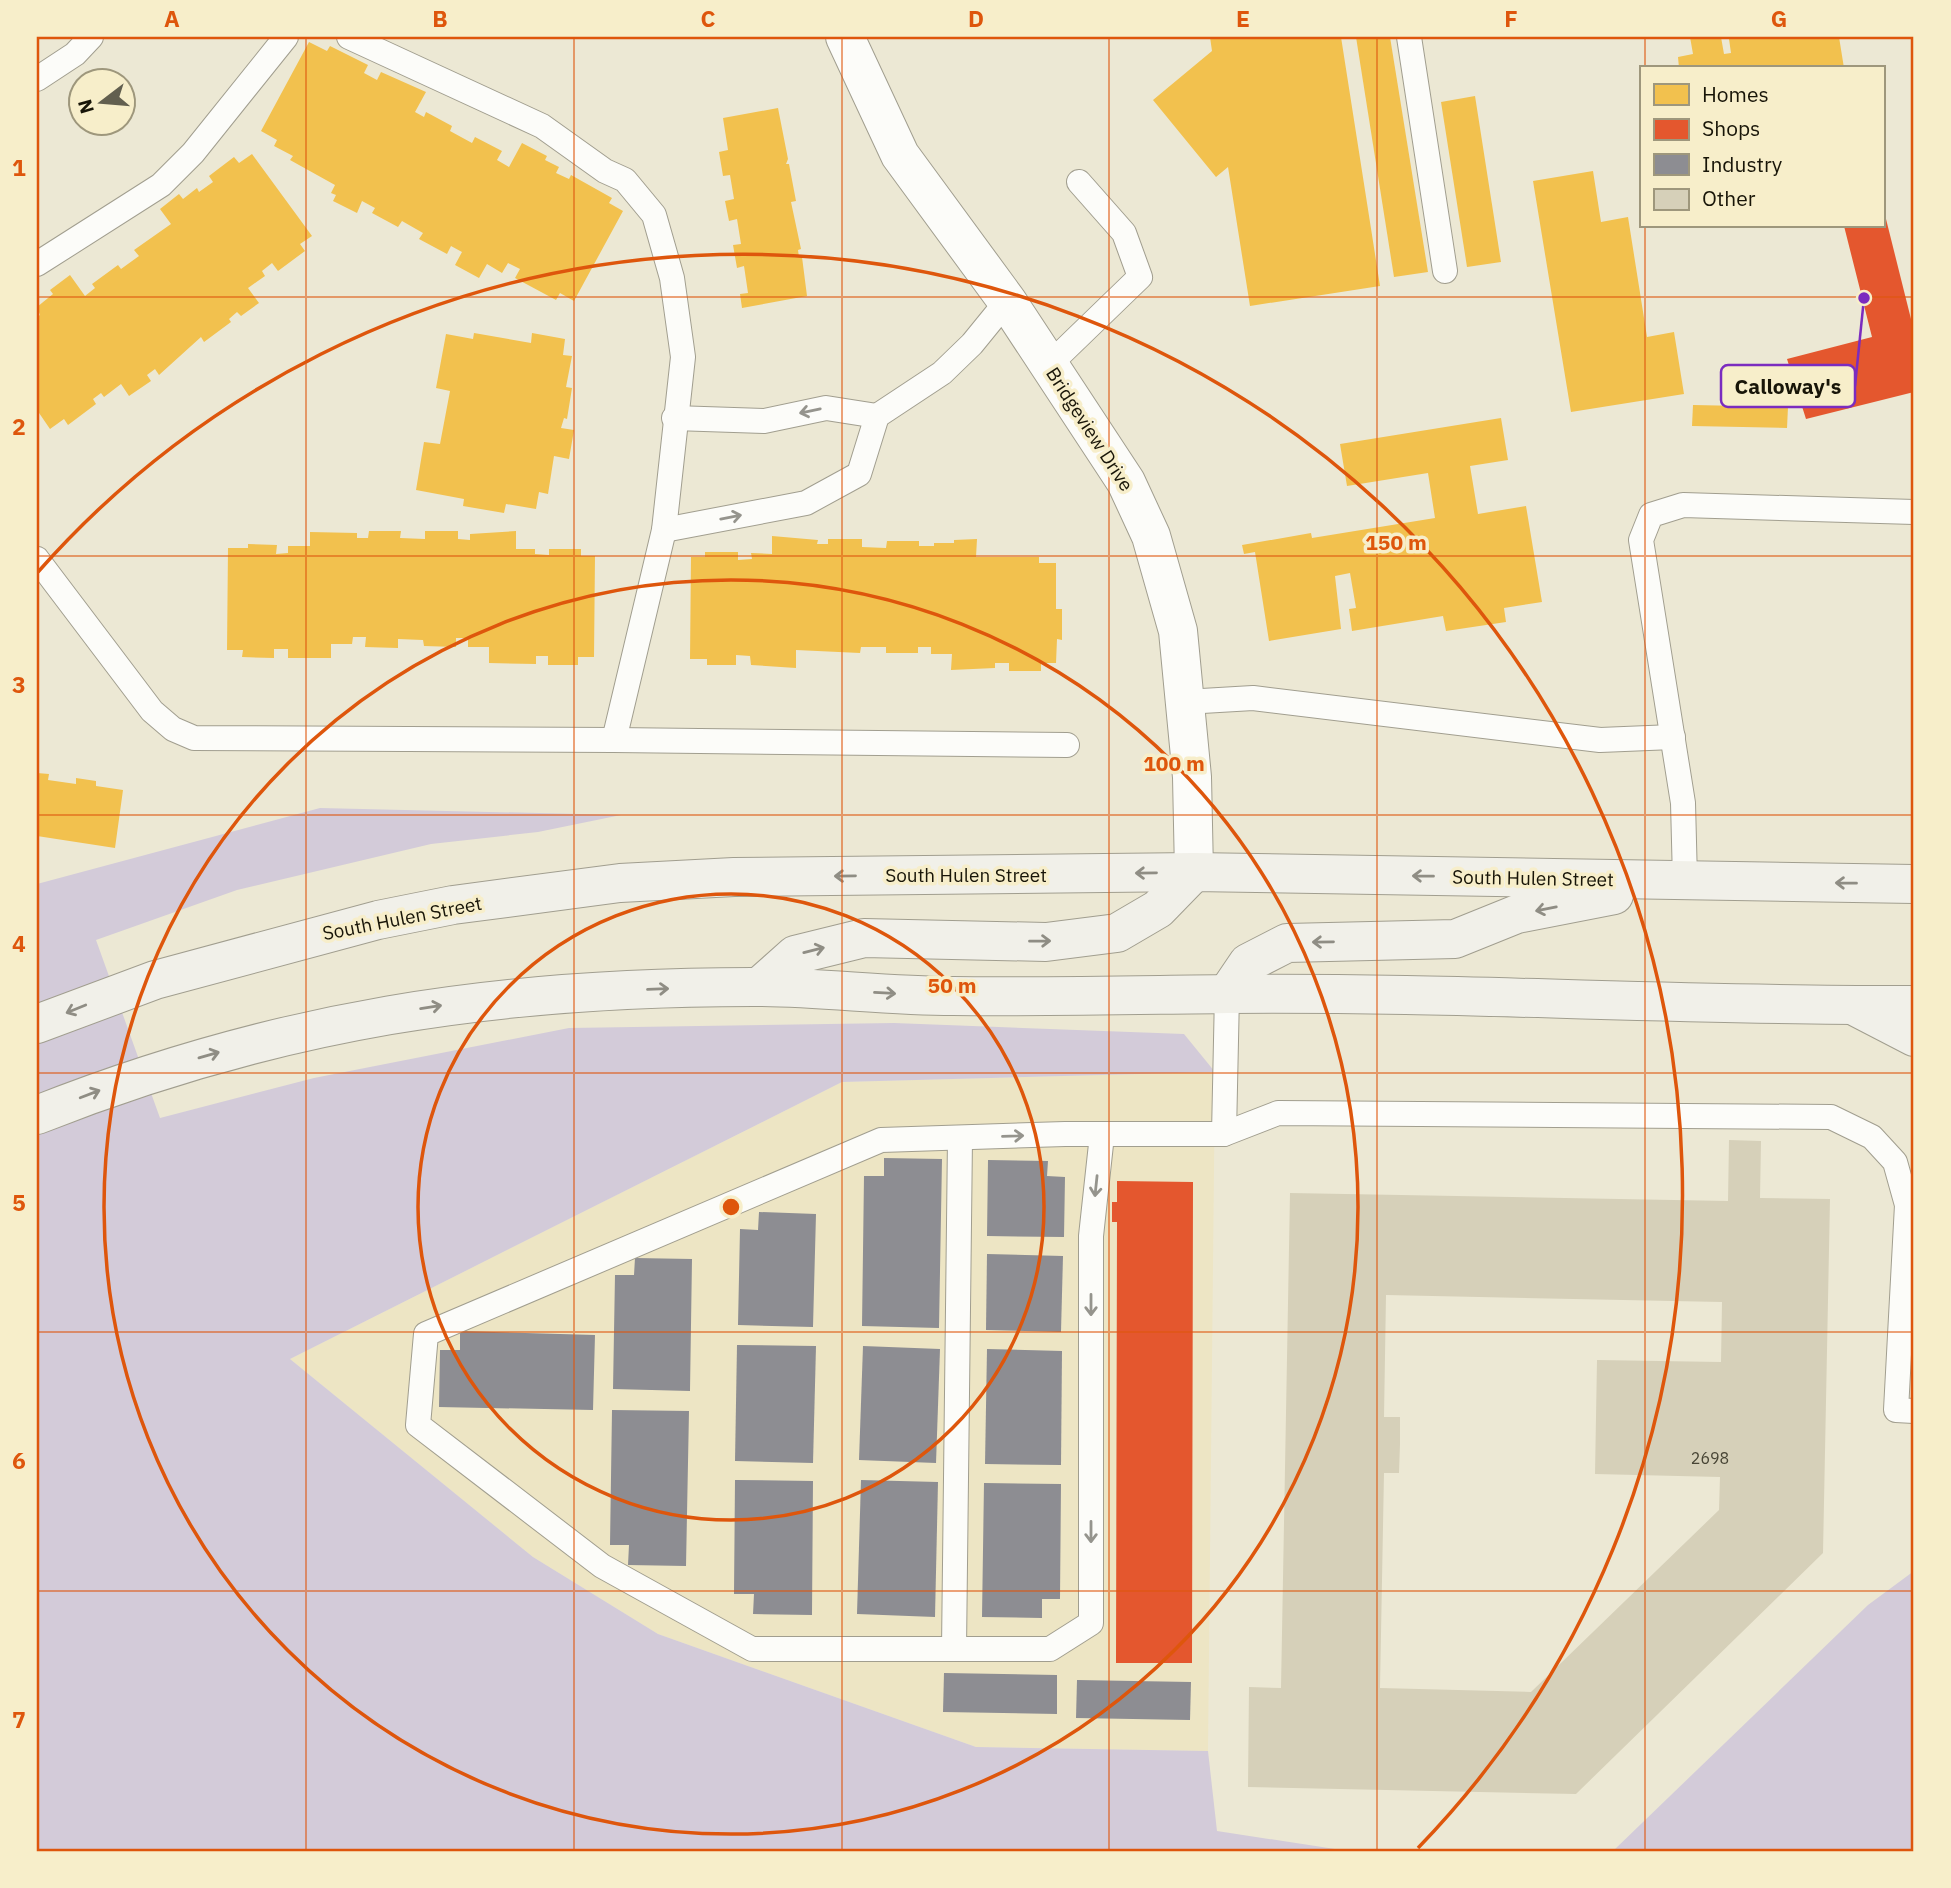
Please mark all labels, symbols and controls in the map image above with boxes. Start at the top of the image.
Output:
text: A [164,3,180,33]
text: B [432,3,448,33]
text: C [701,3,716,33]
text: D [968,3,984,33]
text: E [1236,3,1250,33]
text: F [1504,3,1518,33]
text: G [1771,3,1787,33]
north arrow [66,66,136,136]
legend [1640,66,1884,228]
text: Homes [1702,80,1769,108]
text: N [72,97,99,117]
text: Shops [1702,114,1760,142]
text: Industry [1702,150,1783,178]
text: 1 [12,152,26,182]
text: Other [1702,184,1756,212]
street label: Bridgeview Drive [1041,363,1139,495]
callout: Calloway's [1721,365,1855,407]
text: Calloway's [1735,372,1841,400]
one-way arrow [799,405,822,419]
text: 2 [12,411,26,441]
one-way arrow [719,510,742,524]
text: 150 m [1365,528,1427,556]
text: 3 [12,669,26,699]
text: 100 m [1143,749,1205,777]
street label: South Hulen Street [885,863,1047,887]
street label: South Hulen Street [1452,865,1614,891]
one-way arrow [1135,867,1158,880]
one-way arrow [834,869,857,882]
one-way arrow [1411,869,1434,883]
one-way arrow [1835,876,1858,890]
street label: South Hulen Street [320,891,484,945]
one-way arrow [1535,902,1558,916]
text: 4 [12,928,26,958]
one-way arrow [1029,935,1052,948]
one-way arrow [1312,935,1335,949]
one-way arrow [802,943,825,957]
text: 50 m [928,971,976,999]
one-way arrow [646,982,669,995]
one-way arrow [873,987,896,1000]
one-way arrow [419,1000,442,1013]
one-way arrow [65,1003,87,1016]
one-way arrow [198,1048,220,1061]
one-way arrow [79,1087,101,1100]
one-way arrow [1001,1129,1024,1143]
one-way arrow [1090,1174,1103,1197]
text: 5 [12,1187,26,1217]
centre of rings [719,1195,743,1219]
one-way arrow [1084,1293,1098,1316]
text: 6 [12,1445,26,1475]
house number: 2698 [1691,1448,1729,1468]
one-way arrow [1084,1520,1098,1543]
text: 7 [12,1704,26,1734]

